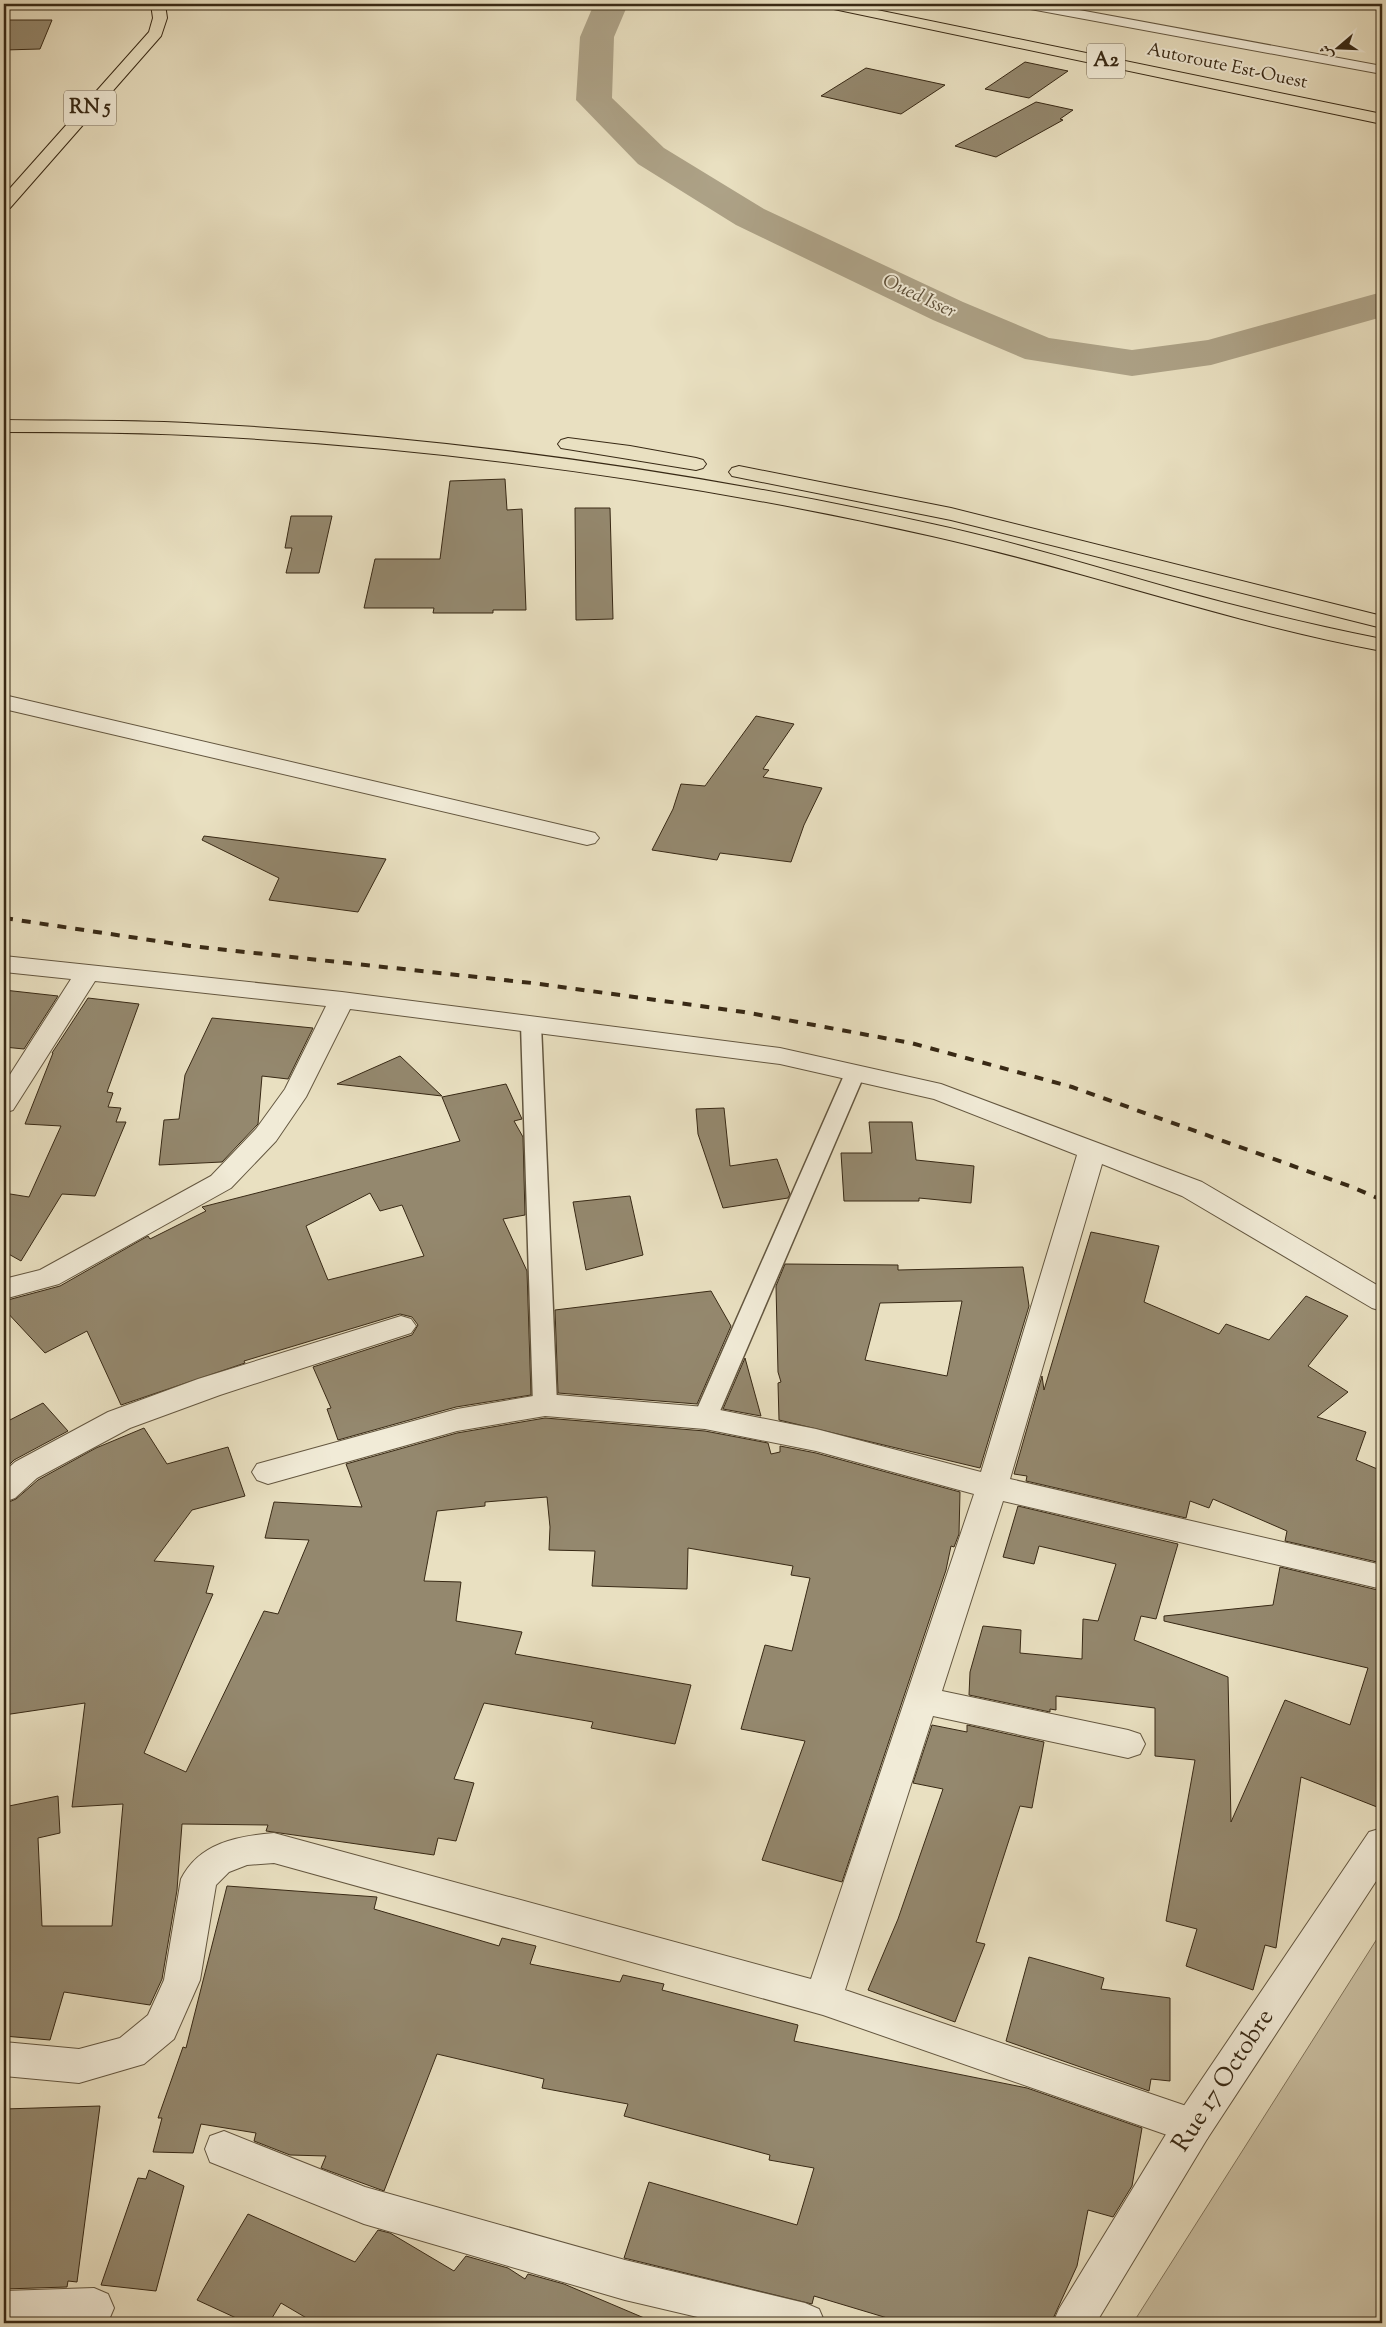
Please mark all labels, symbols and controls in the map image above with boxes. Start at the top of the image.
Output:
north arrow [1314,22,1364,72]
street label: Autoroute Est-Ouest [1144,37,1310,97]
text: ش [1316,42,1339,61]
road number: A2 [1087,44,1125,78]
road number: RN 5 [64,90,116,126]
water label: Oued Isser [878,268,960,326]
street label: Rue 17 Octobre [1164,2002,1284,2160]

